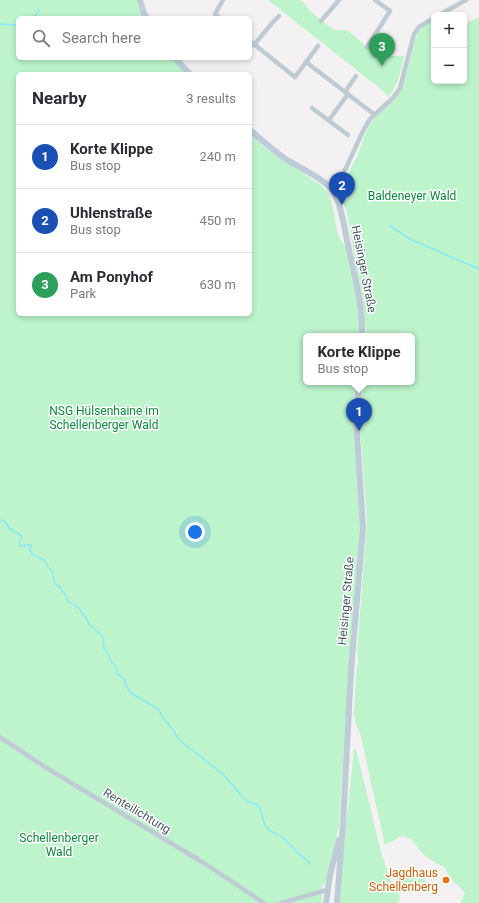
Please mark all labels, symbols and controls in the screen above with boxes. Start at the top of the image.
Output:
map controls [431,12,467,84]
button: + [431,12,467,48]
search box [16,16,252,60]
icon: search [30,27,52,49]
text: Search here [62,29,141,47]
pin: 3 [369,33,395,66]
button: − [431,48,467,84]
text: Nearby [32,88,87,108]
text: 3 results [186,91,236,106]
text: Korte Klippe [70,140,153,158]
text: 1 [41,149,49,164]
text: 240 m [199,149,236,164]
text: Bus stop [70,158,121,173]
pin: 2 [329,172,355,205]
park label: Baldeneyer Wald [368,189,456,203]
text: Uhlenstraße [70,204,152,222]
text: 2 [41,213,49,228]
text: 450 m [199,213,236,228]
text: Bus stop [70,222,121,237]
street label: Heisinger Straße [349,224,379,314]
text: Am Ponyhof [70,268,153,286]
text: 3 [41,277,49,292]
text: 630 m [199,277,236,292]
text: Park [70,286,96,301]
popup [303,333,415,385]
text: Korte Klippe [317,343,401,361]
text: Bus stop [317,361,368,376]
pin: 1 [346,398,372,431]
park label: NSG Hülsenhaine im Schellenberger Wald [49,404,159,432]
your location [185,522,205,542]
street label: Heisinger Straße [335,556,357,646]
street label: Renteilichtung [101,785,173,837]
park label: Schellenberger Wald [19,831,99,859]
place label: Jagdhaus Schellenberg [369,866,438,894]
marker: Jagdhaus Schellenberg [441,875,451,885]

